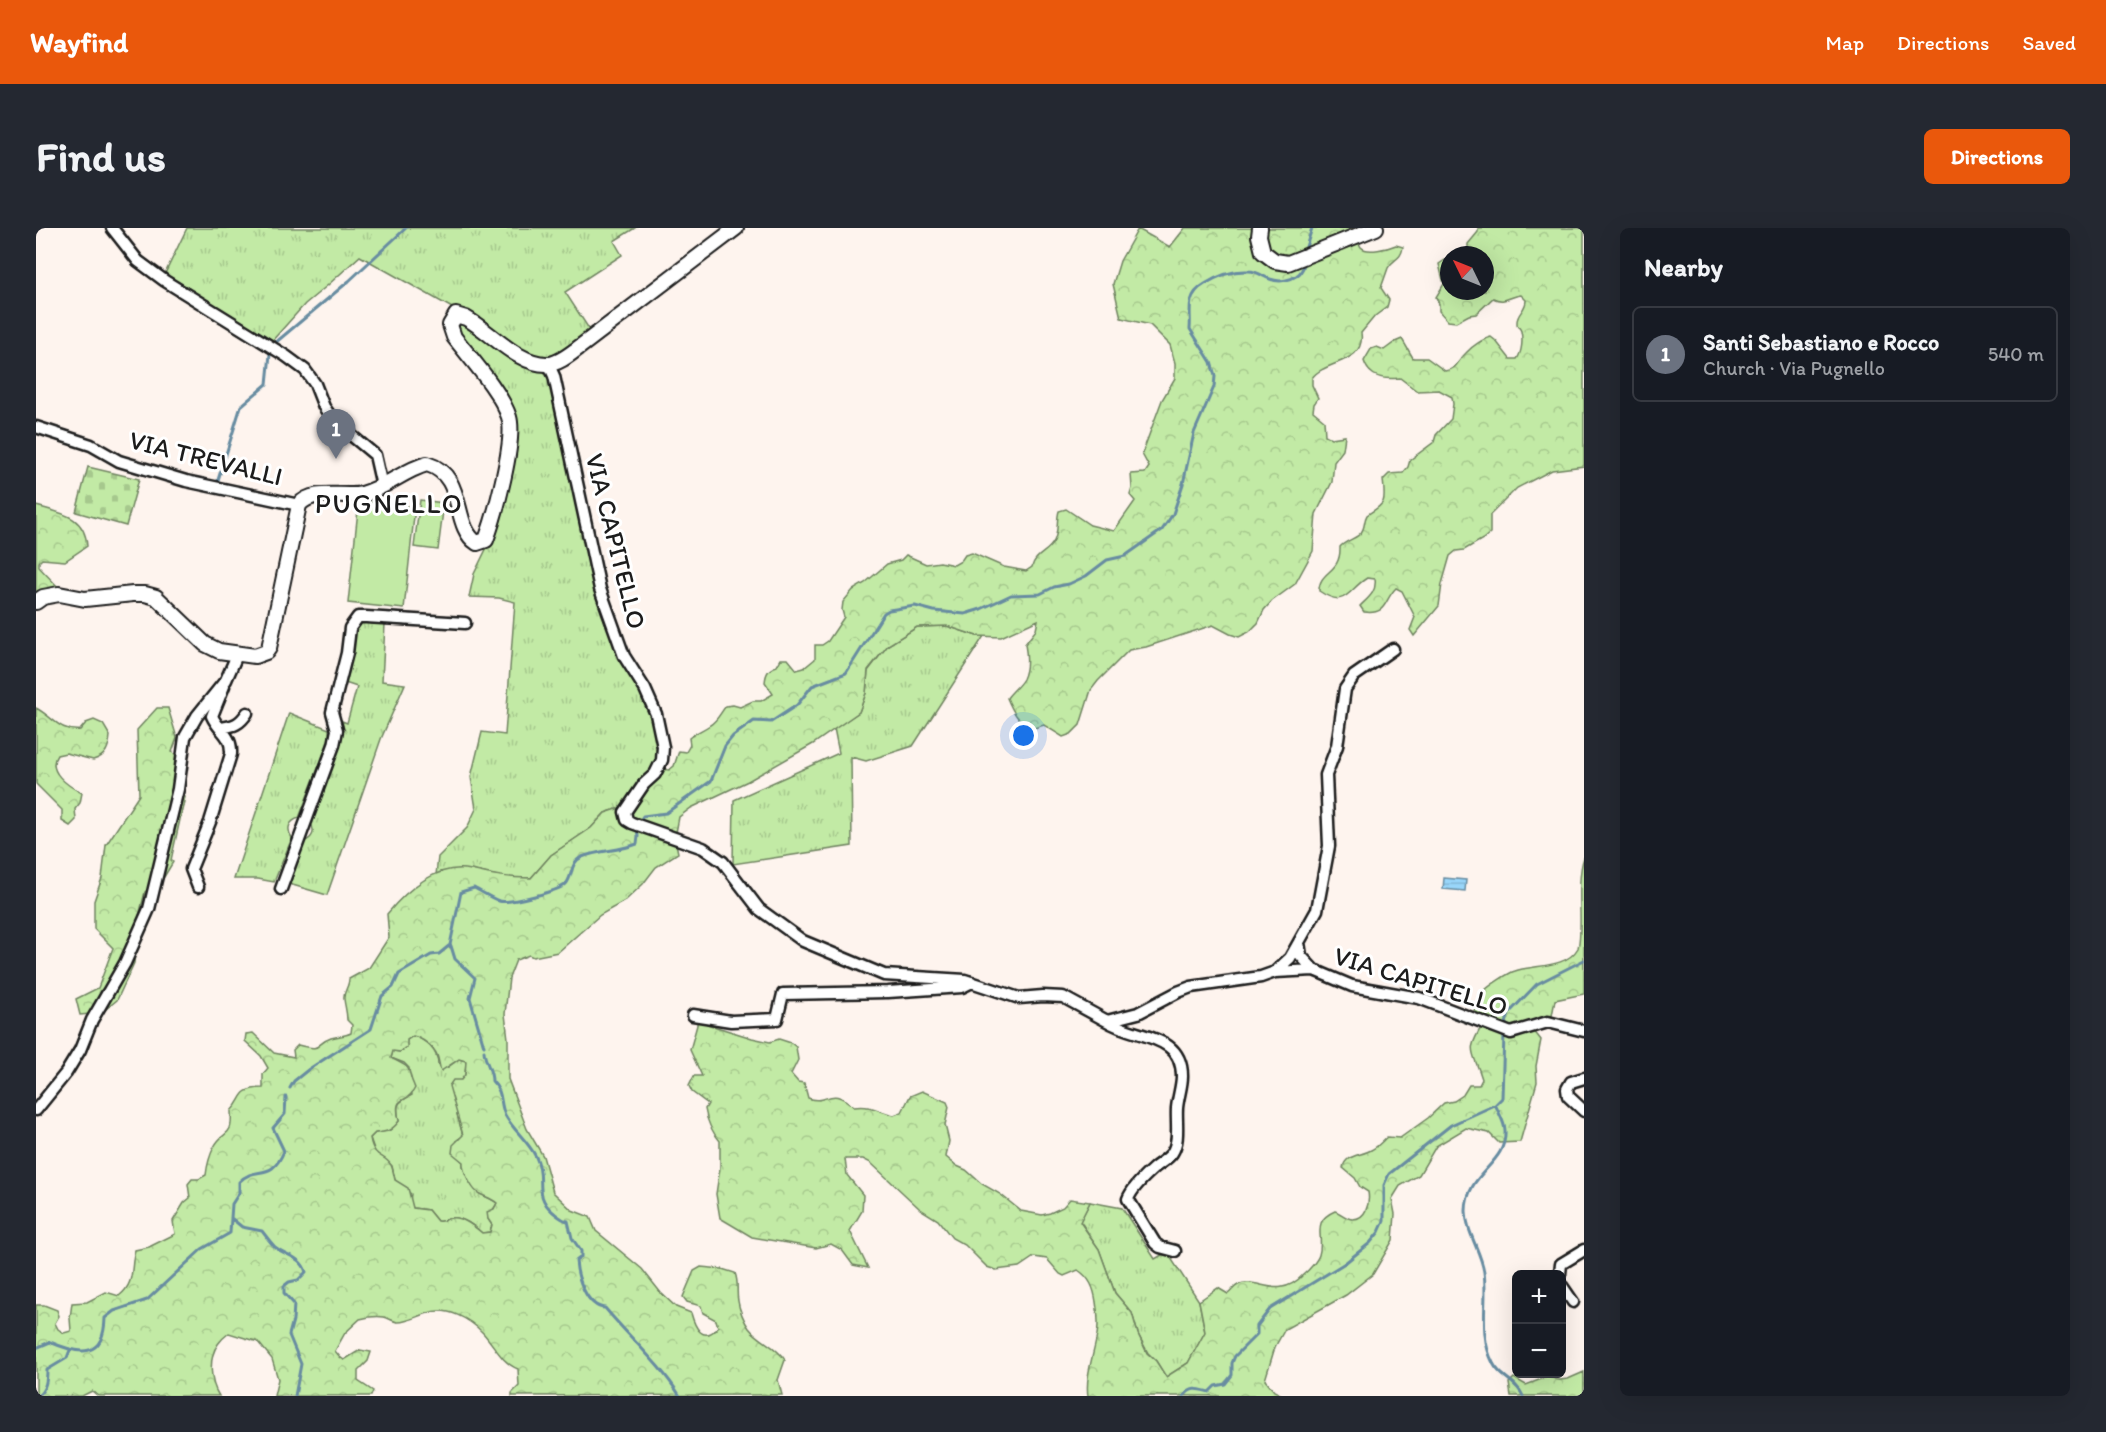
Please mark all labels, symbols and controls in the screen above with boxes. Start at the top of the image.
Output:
text: Wayfind [30,25,128,59]
text: Map [1826,30,1864,55]
text: Directions [1897,30,1989,55]
text: Saved [2022,30,2076,55]
button: Directions [1924,129,2070,184]
text: Find us [36,131,166,182]
north arrow [1440,246,1494,300]
text: Nearby [1644,251,1723,283]
text: Santi Sebastiano e Rocco [1703,329,1939,356]
text: 1 [1661,342,1670,366]
text: 540 m [1988,342,2044,366]
text: Church · Via Pugnello [1703,356,1885,380]
pin: 1 [316,410,356,459]
street label: VIA TREVALLI [126,424,286,492]
street label: VIA CAPITELLO [579,450,653,632]
district label: PUGNELLO [315,486,463,520]
your location [1009,721,1038,750]
street label: VIA CAPITELLO [1330,939,1512,1023]
map controls [1512,1270,1566,1378]
button: + [1512,1270,1566,1324]
button: − [1512,1324,1566,1378]

